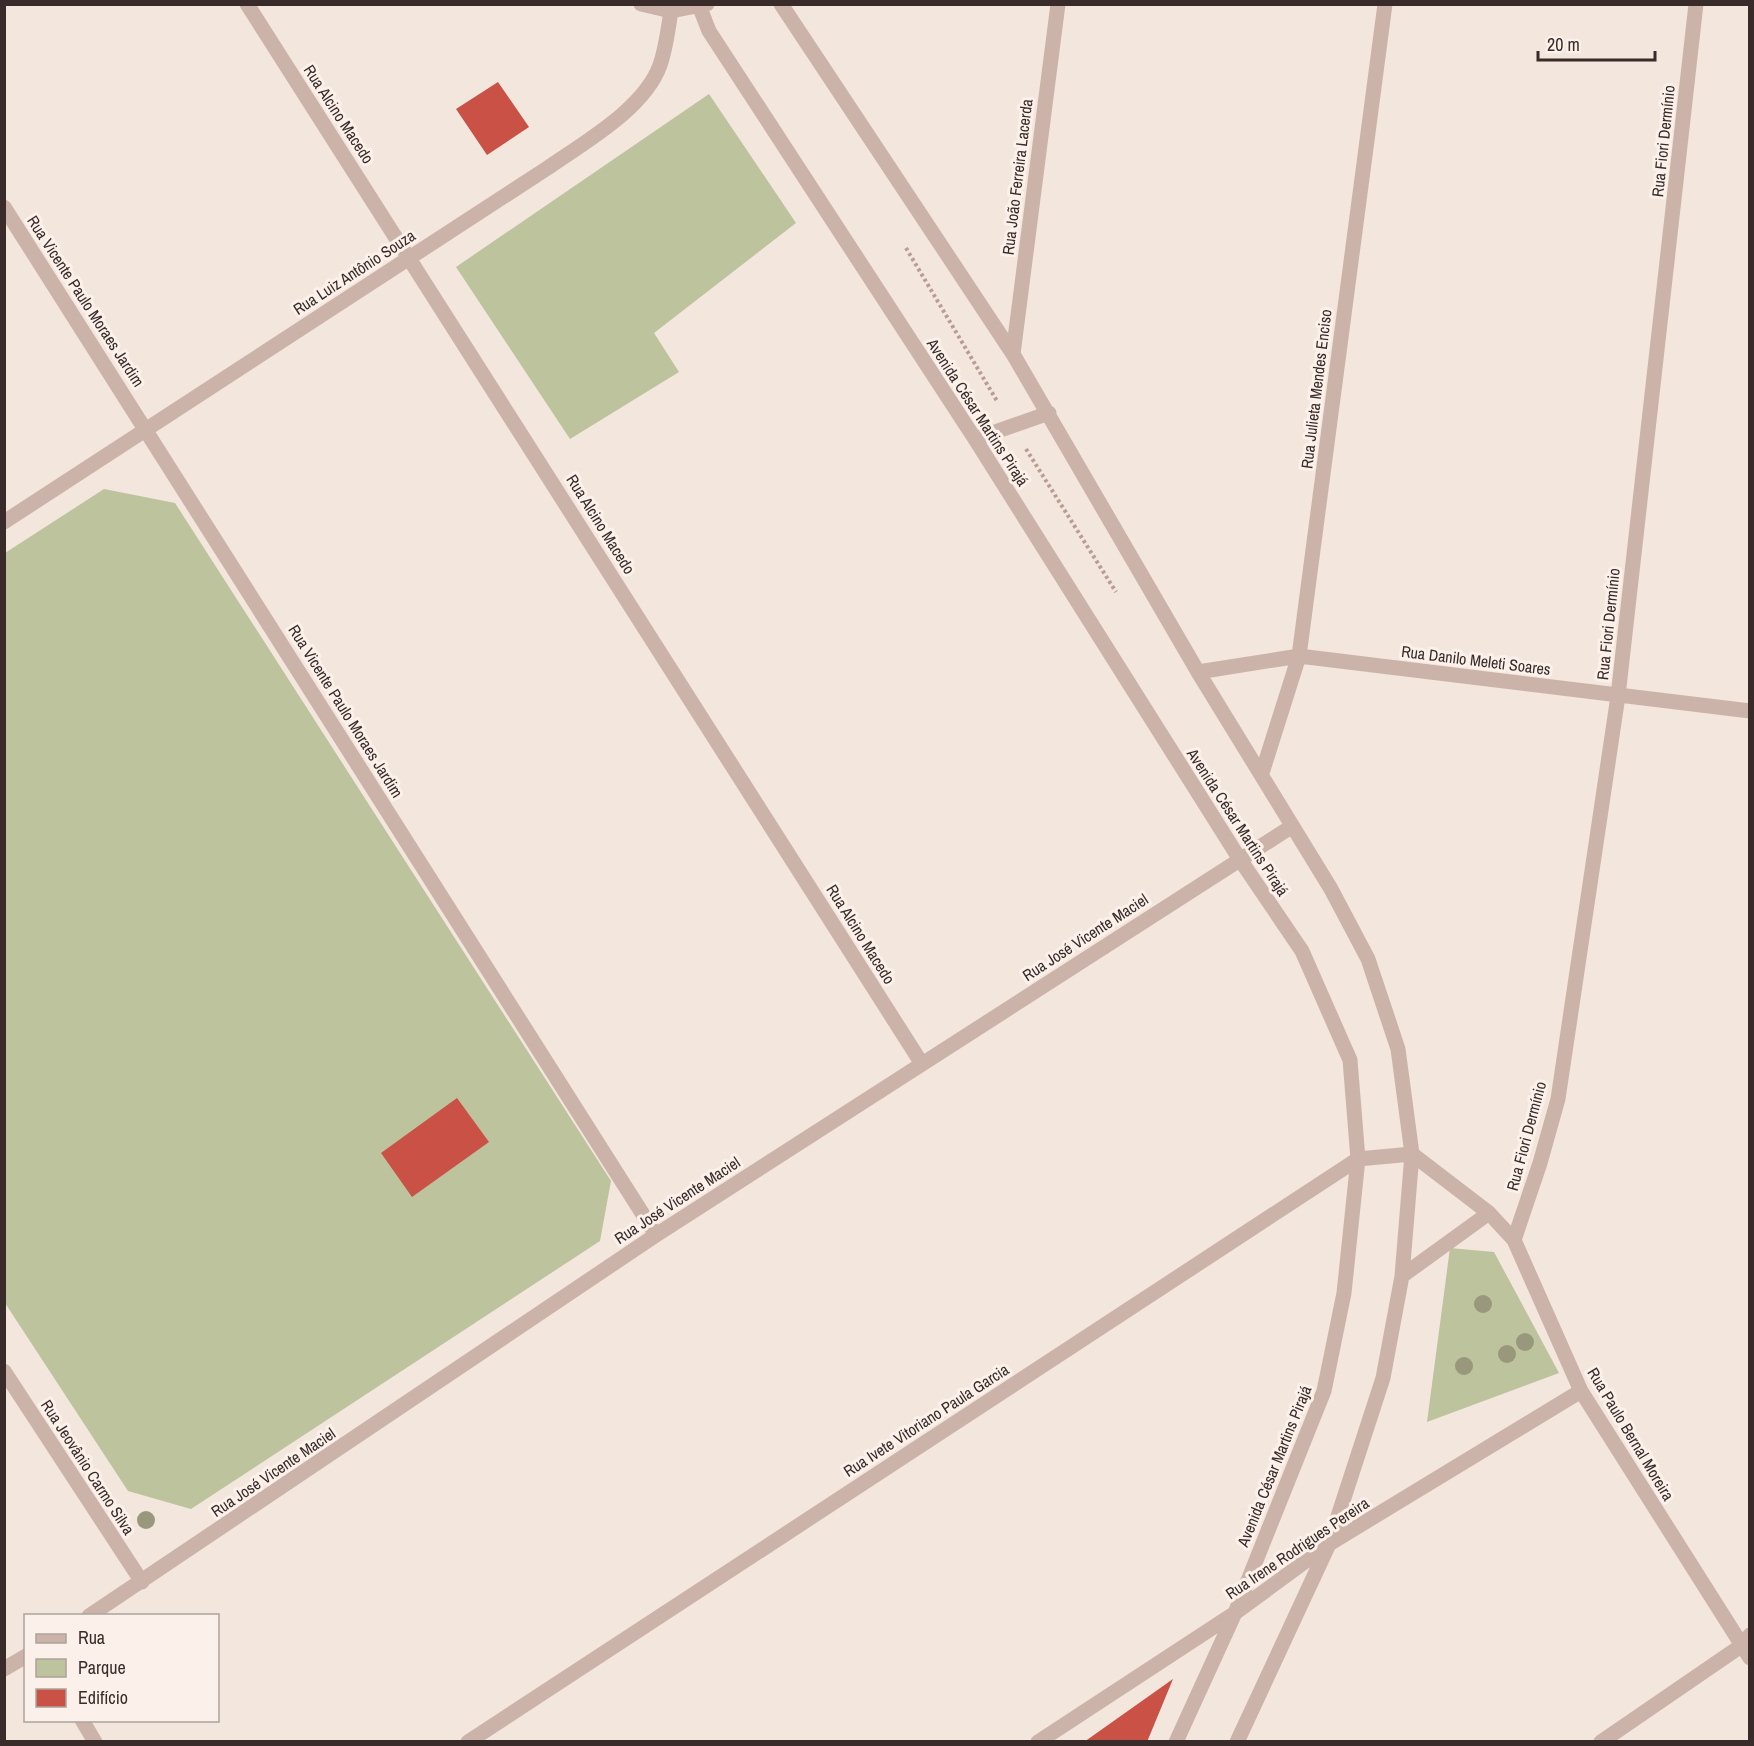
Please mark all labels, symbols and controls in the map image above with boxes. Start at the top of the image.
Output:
scale bar [1538,24,1655,62]
text: 20 m [1547,32,1580,57]
street label: Rua Alcino Macedo [299,60,379,168]
street label: Rua Fiori Dermínio [1646,84,1680,198]
street label: Rua João Ferreira Lacerda [997,97,1038,256]
street label: Rua Vicente Paulo Moraes Jardim [22,211,150,391]
street label: Rua Luiz Antônio Souza [289,224,420,320]
street label: Rua Julieta Mendes Enciso [1295,308,1337,470]
street label: Avenida César Martins Pirajá [921,333,1034,491]
street label: Rua Alcino Macedo [562,470,640,578]
street label: Rua Fiori Dermínio [1591,567,1625,681]
street label: Rua Vicente Paulo Moraes Jardim [284,620,408,802]
street label: Rua Danilo Meleti Soares [1400,640,1552,680]
street label: Avenida César Martins Pirajá [1181,743,1294,901]
street label: Rua Alcino Macedo [822,880,900,988]
street label: Rua José Vicente Maciel [1018,888,1152,986]
street label: Rua Fiori Dermínio [1501,1079,1551,1193]
street label: Rua José Vicente Maciel [610,1151,744,1249]
street label: Rua Ivete Vitoriano Paula Garcia [839,1358,1014,1482]
street label: Rua Paulo Bernal Moreira [1583,1363,1680,1505]
street label: Avenida César Martins Pirajá [1231,1382,1317,1551]
street label: Rua Jeovânio Carmo Silva [36,1395,140,1539]
street label: Rua José Vicente Maciel [206,1422,340,1522]
street label: Rua Irene Rodrigues Pereira [1221,1491,1374,1604]
legend [24,1614,219,1722]
text: Rua [78,1625,105,1650]
text: Parque [78,1655,126,1680]
text: Edifício [78,1685,128,1710]

